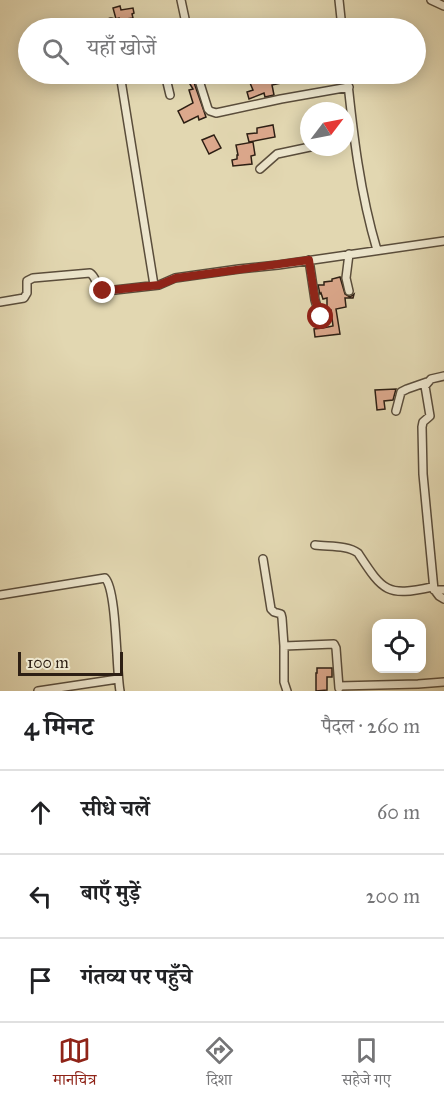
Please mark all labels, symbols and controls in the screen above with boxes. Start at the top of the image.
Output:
search box [18,18,426,84]
text: यहाँ खोजें [87,34,156,61]
icon: search [39,35,72,68]
north arrow [300,102,354,156]
route end [89,277,115,303]
route start [307,303,333,329]
map controls [372,619,426,673]
button: locate [372,619,426,673]
scale bar [18,649,123,676]
text: 100 m [27,653,69,672]
text: 4 मिनट [24,710,93,742]
text: पैदल · 260 m [321,714,420,738]
text: सीधे चलें [81,795,150,822]
icon: ahead [24,796,57,829]
text: 60 m [377,800,420,824]
text: बाएँ मुड़ें [81,879,140,906]
icon: left [24,880,57,913]
text: 200 m [366,884,420,908]
text: गंतव्य पर पहुँचे [81,963,192,990]
icon: arrive [24,964,57,997]
tab: मानचित्र [53,1034,97,1095]
tab: दिशा [203,1034,236,1095]
tab: सहेजे गए [342,1034,391,1095]

